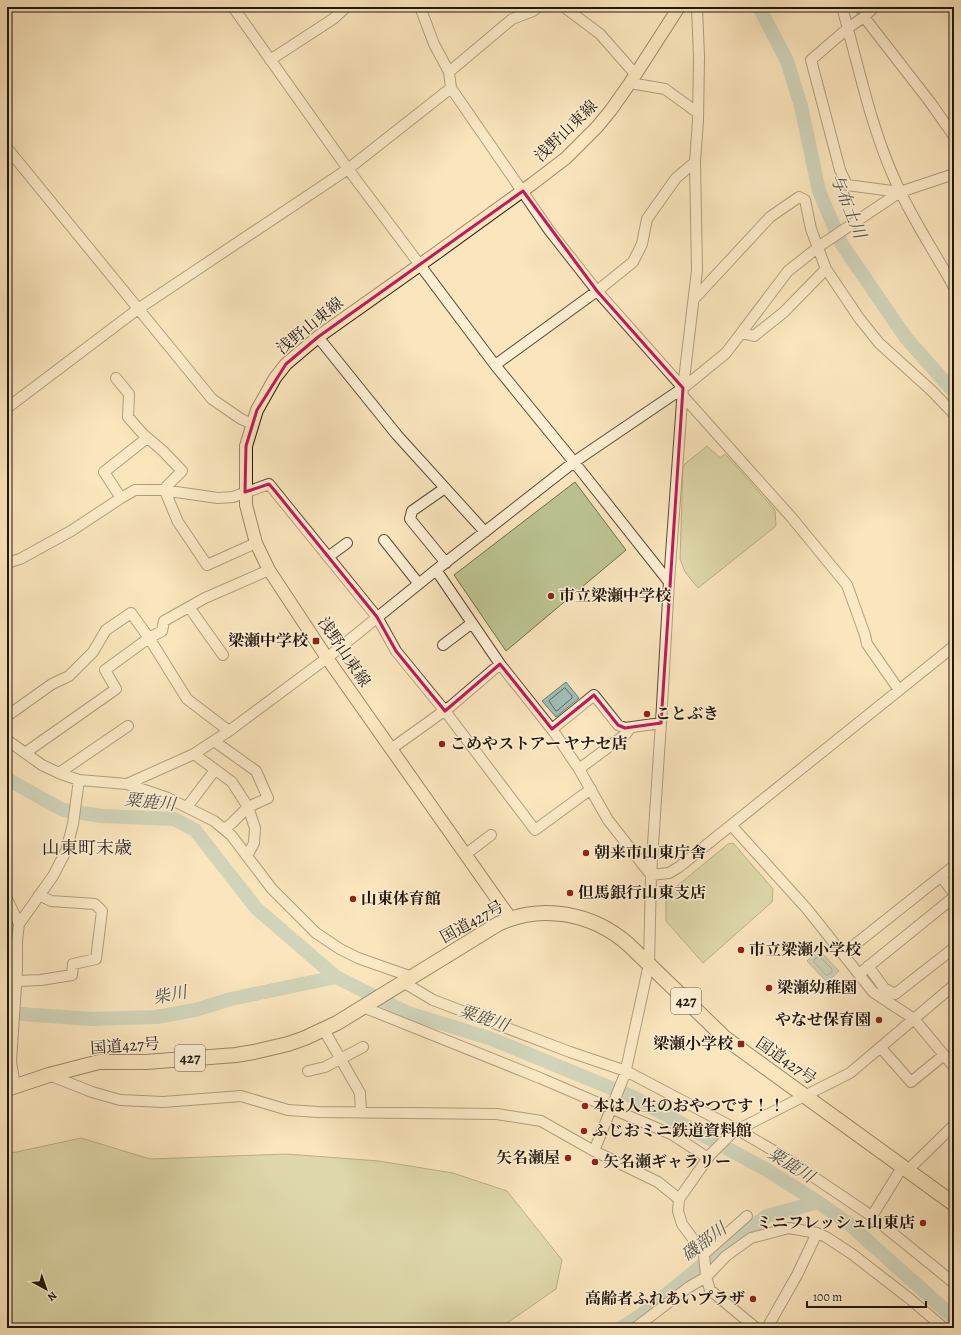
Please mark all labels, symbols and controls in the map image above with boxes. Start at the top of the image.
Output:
street label: 浅野山東線 [530,95,602,167]
water label: 与布土川 [825,170,872,244]
street label: 浅野山東線 [272,292,348,360]
place label: 市立梁瀬中学校 [559,585,672,607]
marker: 市立梁瀬中学校 [546,591,556,601]
street label: 浅野山東線 [313,613,375,691]
place label: 梁瀬中学校 [228,630,309,652]
marker: 梁瀬中学校 [311,636,321,646]
place label: ことぶき [655,703,719,725]
marker: ことぶき [642,709,652,719]
place label: こめやストアー ヤナセ店 [450,733,628,755]
marker: こめやストアー ヤナセ店 [437,739,447,749]
water label: 粟鹿川 [123,788,179,816]
district label: 山東町末歳 [42,836,132,860]
place label: 朝来市山東庁舎 [594,842,706,864]
marker: 朝来市山東庁舎 [581,848,591,858]
place label: 但馬銀行山東支店 [578,882,706,904]
place label: 山東体育館 [361,888,441,910]
marker: 但馬銀行山東支店 [565,888,575,898]
marker: 山東体育館 [348,894,358,904]
street label: 国道427号 [436,896,508,948]
place label: 市立梁瀬小学校 [749,939,862,961]
marker: 市立梁瀬小学校 [736,945,746,955]
place label: 梁瀬幼稚園 [777,977,857,999]
water label: 柴川 [151,980,191,1010]
marker: 梁瀬幼稚園 [764,983,774,993]
road number: 427 [671,988,701,1014]
water label: 粟鹿川 [456,999,514,1038]
place label: やなせ保育園 [775,1009,871,1031]
marker: やなせ保育園 [874,1015,884,1025]
street label: 国道427号 [751,1032,821,1090]
street label: 国道427号 [90,1033,160,1059]
place label: 梁瀬小学校 [653,1033,734,1055]
marker: 梁瀬小学校 [736,1039,746,1049]
road number: 427 [175,1045,205,1071]
place label: 本は人生のおやつです！！ [593,1095,785,1117]
marker: 本は人生のおやつです！！ [580,1101,590,1111]
place label: ふじおミニ鉄道資料館 [592,1120,752,1142]
marker: ふじおミニ鉄道資料館 [579,1126,589,1136]
water label: 粟鹿川 [763,1142,820,1189]
place label: 矢名瀬屋 [496,1147,560,1169]
place label: 矢名瀬ギャラリー [603,1151,731,1173]
marker: 矢名瀬屋 [563,1153,573,1163]
marker: 矢名瀬ギャラリー [590,1157,600,1167]
place label: ミニフレッシュ山東店 [756,1212,915,1234]
water label: 磯部川 [677,1216,733,1267]
marker: ミニフレッシュ山東店 [918,1218,928,1228]
north arrow [26,1269,66,1309]
scale bar [807,1283,926,1309]
text: N [44,1288,60,1305]
place label: 高齢者ふれあいプラザ [585,1288,745,1310]
text: 100 m [813,1289,842,1305]
marker: 高齢者ふれあいプラザ [748,1294,758,1304]

